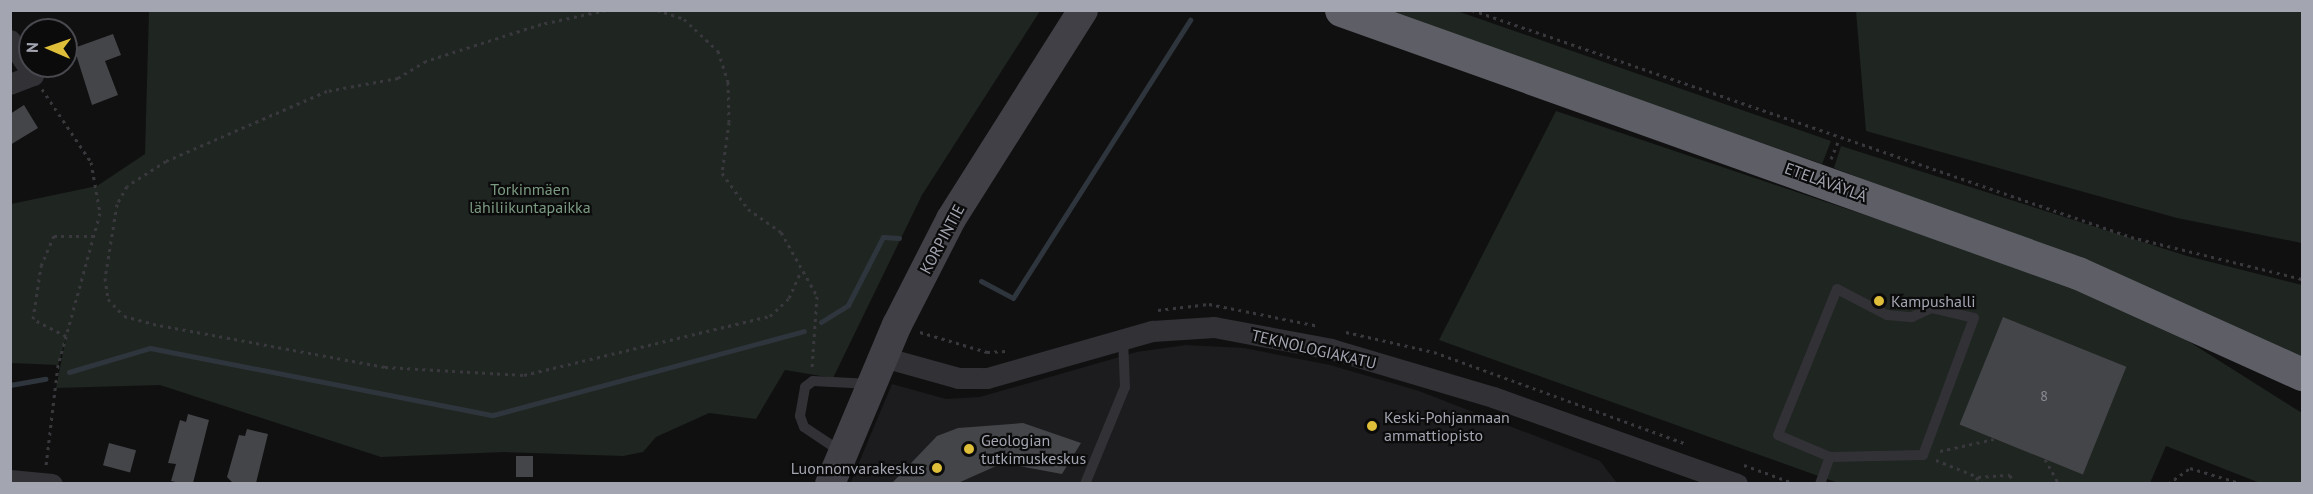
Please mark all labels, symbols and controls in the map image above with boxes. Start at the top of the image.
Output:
north arrow [18,18,78,78]
text: N [22,42,42,53]
street label: ETELÄVÄYLÄ [1782,158,1870,206]
park label: Torkinmäen lähiliikuntapaikka [469,179,591,217]
street label: KORPINTIE [916,201,968,277]
place label: Kampushalli [1891,291,1976,311]
marker: Kampushalli [1872,294,1886,308]
street label: TEKNOLOGIAKATU [1250,325,1378,373]
house number: 8 [2040,388,2048,404]
place label: Keski-Pohjanmaan ammattiopisto [1384,407,1510,445]
marker: Keski-Pohjanmaan ammattiopisto [1365,419,1379,433]
place label: Geologian tutkimuskeskus [981,430,1086,468]
marker: Geologian tutkimuskeskus [962,442,976,456]
place label: Luonnonvarakeskus [791,458,925,478]
marker: Luonnonvarakeskus [930,461,944,475]

